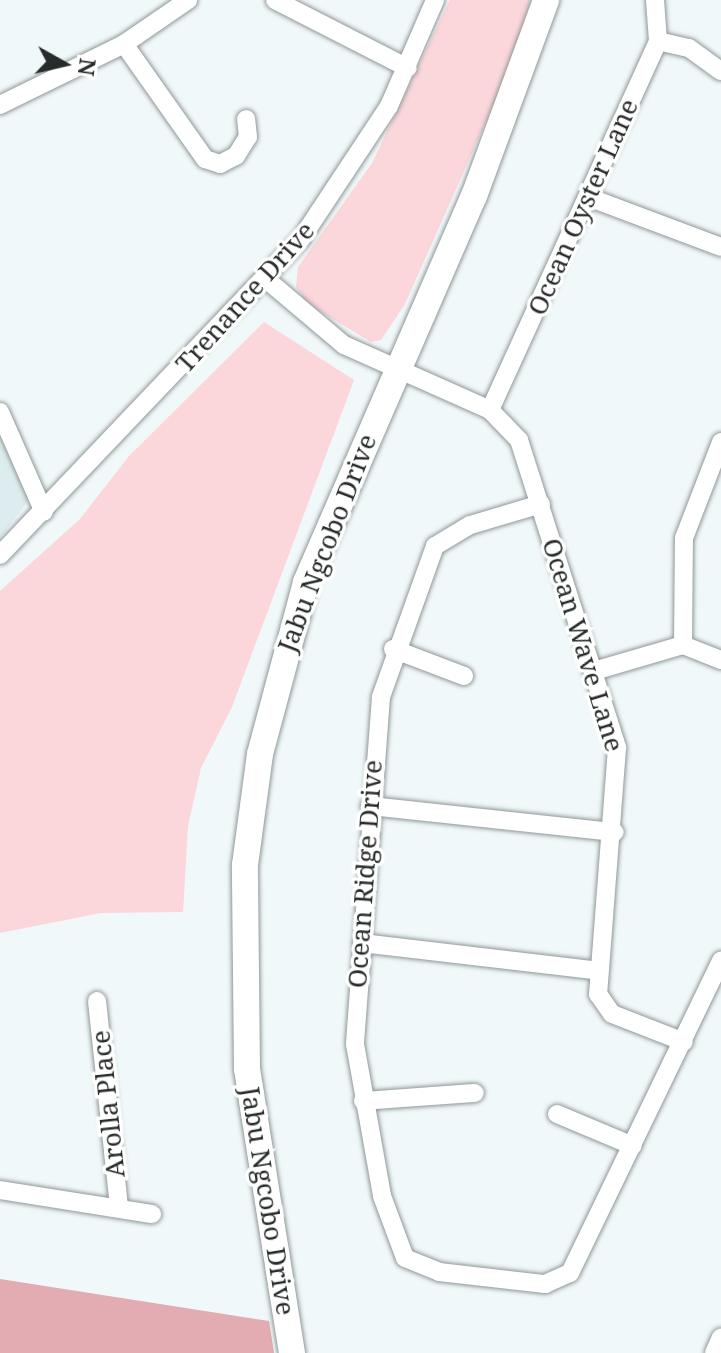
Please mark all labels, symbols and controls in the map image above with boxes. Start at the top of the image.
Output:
north arrow [24,24,104,104]
text: N [72,57,104,78]
street label: Ocean Oyster Lane [521,94,645,320]
street label: Trenance Drive [169,215,321,379]
street label: Jabu Ngcobo Drive [271,430,383,656]
street label: Ocean Wave Lane [536,535,630,755]
street label: Ocean Ridge Drive [341,759,389,989]
street label: Arolla Place [85,1029,131,1179]
street label: Jabu Ngcobo Drive [235,1085,301,1317]

